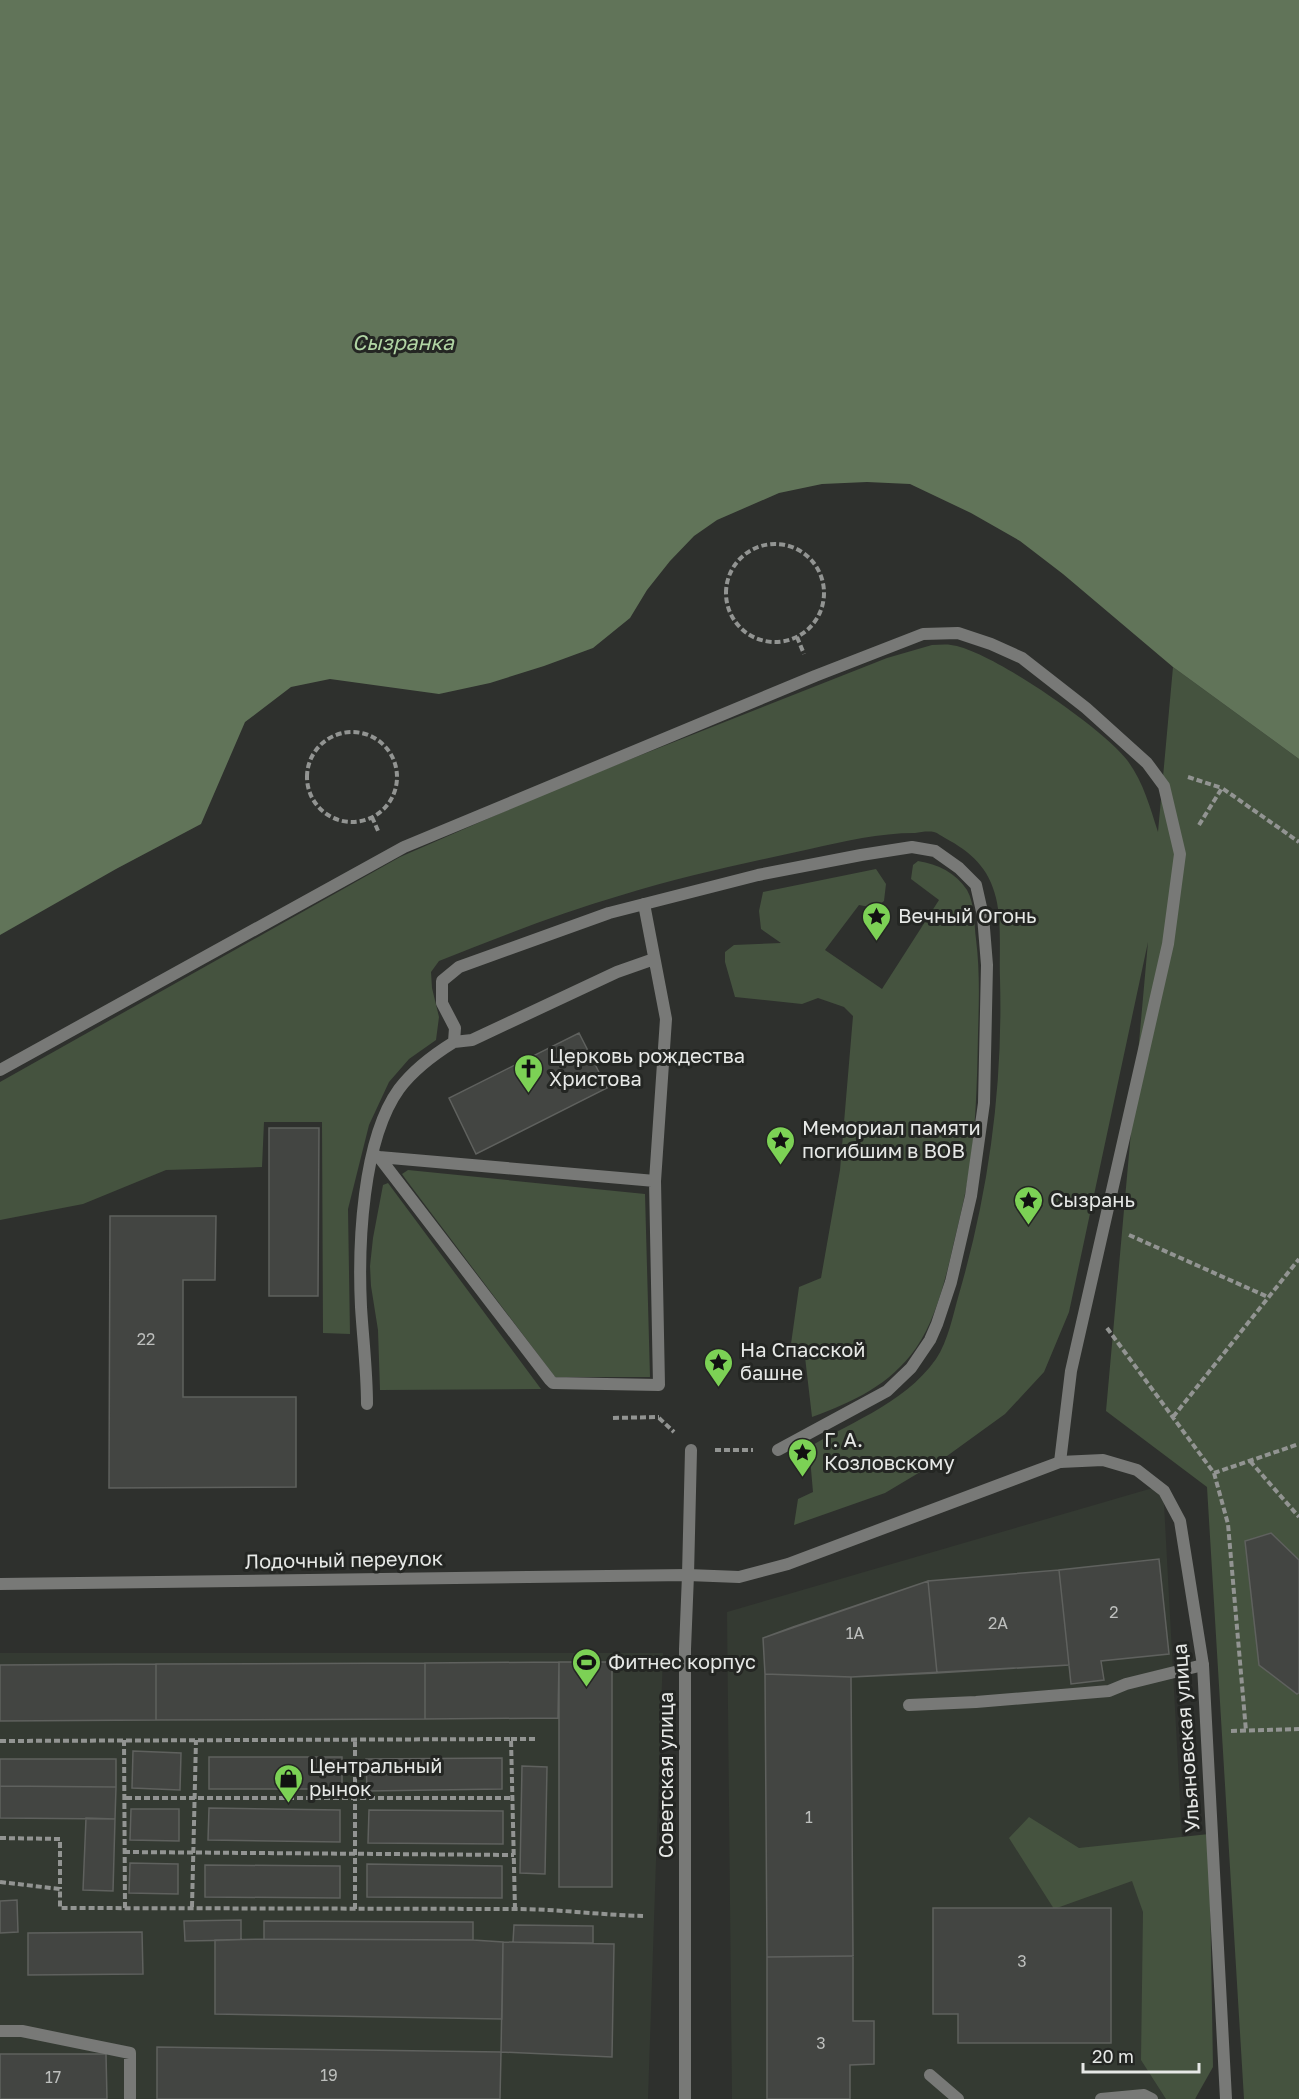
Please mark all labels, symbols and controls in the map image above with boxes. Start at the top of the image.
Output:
water label: Сызранка [352,329,455,355]
place icon: Вечный Огонь [861,900,893,942]
place label: Вечный Огонь [898,903,1037,927]
place label: Церковь рождества Христова [549,1043,745,1090]
church icon: Церковь рождества Христова [512,1052,544,1094]
place label: Мемориал памяти погибшим в ВОВ [802,1115,981,1162]
place icon: Мемориал памяти погибшим в ВОВ [765,1124,797,1166]
place icon: Сызрань [1013,1184,1045,1226]
place label: Сызрань [1050,1187,1135,1211]
house number: 22 [137,1329,155,1349]
place label: На Спасской башне [740,1337,866,1384]
place icon: На Спасской башне [703,1346,735,1388]
place label: Г. А. Козловскому [824,1427,955,1474]
place icon: Г. А. Козловскому [787,1436,819,1478]
street label: Лодочный переулок [245,1545,443,1573]
house number: 2 [1109,1602,1119,1622]
house number: 2А [988,1613,1008,1633]
house number: 1А [846,1623,865,1643]
street label: Ульяновская улица [1166,1643,1204,1833]
sports icon: Фитнес корпус [571,1646,603,1688]
place label: Фитнес корпус [608,1649,756,1673]
street label: Советская улица [653,1692,677,1858]
place label: Центральный рынок [309,1753,443,1800]
shop icon: Центральный рынок [272,1762,304,1804]
house number: 1 [805,1807,813,1827]
house number: 3 [1017,1951,1027,1971]
house number: 3 [816,2033,826,2053]
scale bar [1083,2036,1198,2074]
text: 20 m [1092,2045,1134,2067]
house number: 19 [320,2065,338,2085]
house number: 17 [45,2067,61,2087]

